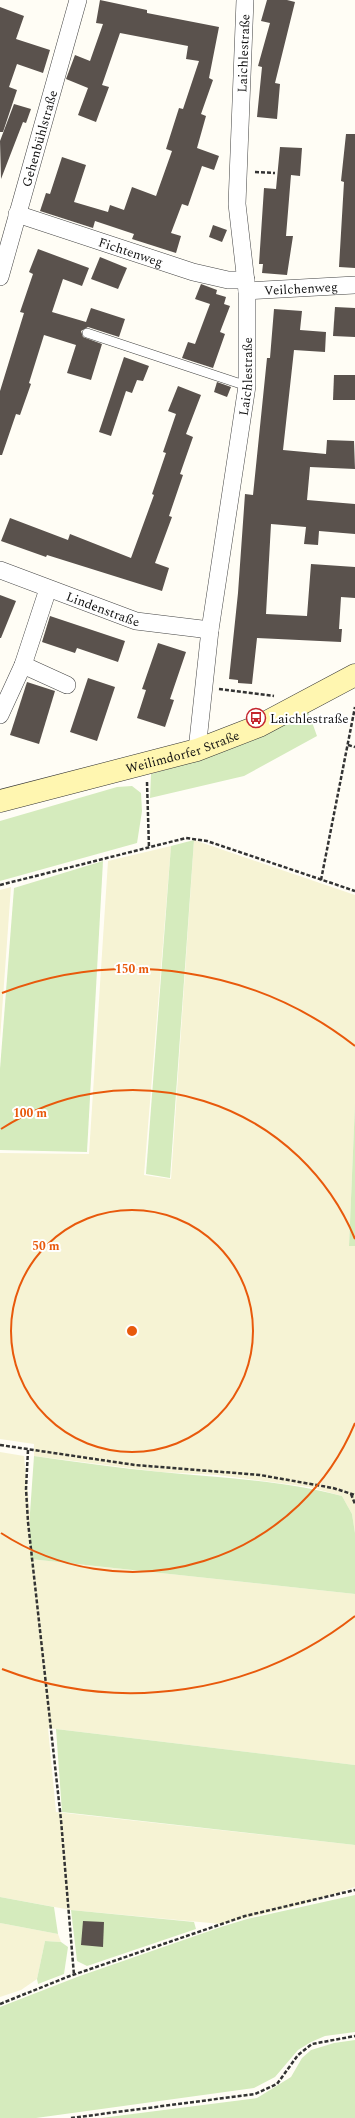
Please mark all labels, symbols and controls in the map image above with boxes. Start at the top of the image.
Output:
street label: Laichlestraße [232,14,255,93]
street label: Gehenbühlstraße [17,88,63,189]
street label: Fichtenweg [96,232,166,273]
street label: Veilchenweg [264,277,338,301]
street label: Laichlestraße [234,337,258,417]
street label: Lindenstraße [63,587,140,632]
bus stop icon: Laichlestraße [245,707,267,729]
place label: Laichlestraße [270,709,349,729]
street label: Weilimdorfer Straße [123,725,243,779]
text: 150 m [115,960,149,979]
text: 100 m [13,1104,47,1123]
text: 50 m [32,1237,60,1256]
centre of rings [125,1324,139,1338]

